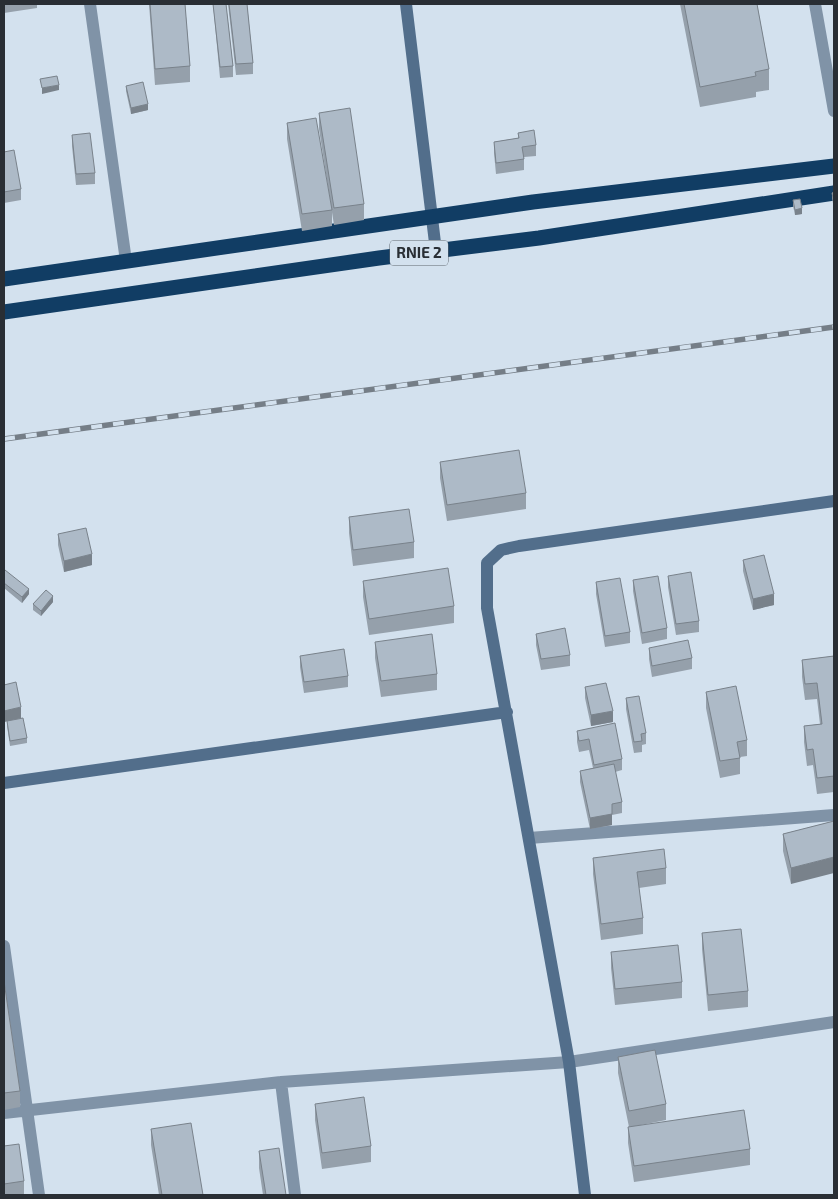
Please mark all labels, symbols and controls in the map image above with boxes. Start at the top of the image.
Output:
road number: RNIE 2 [390,240,448,266]

